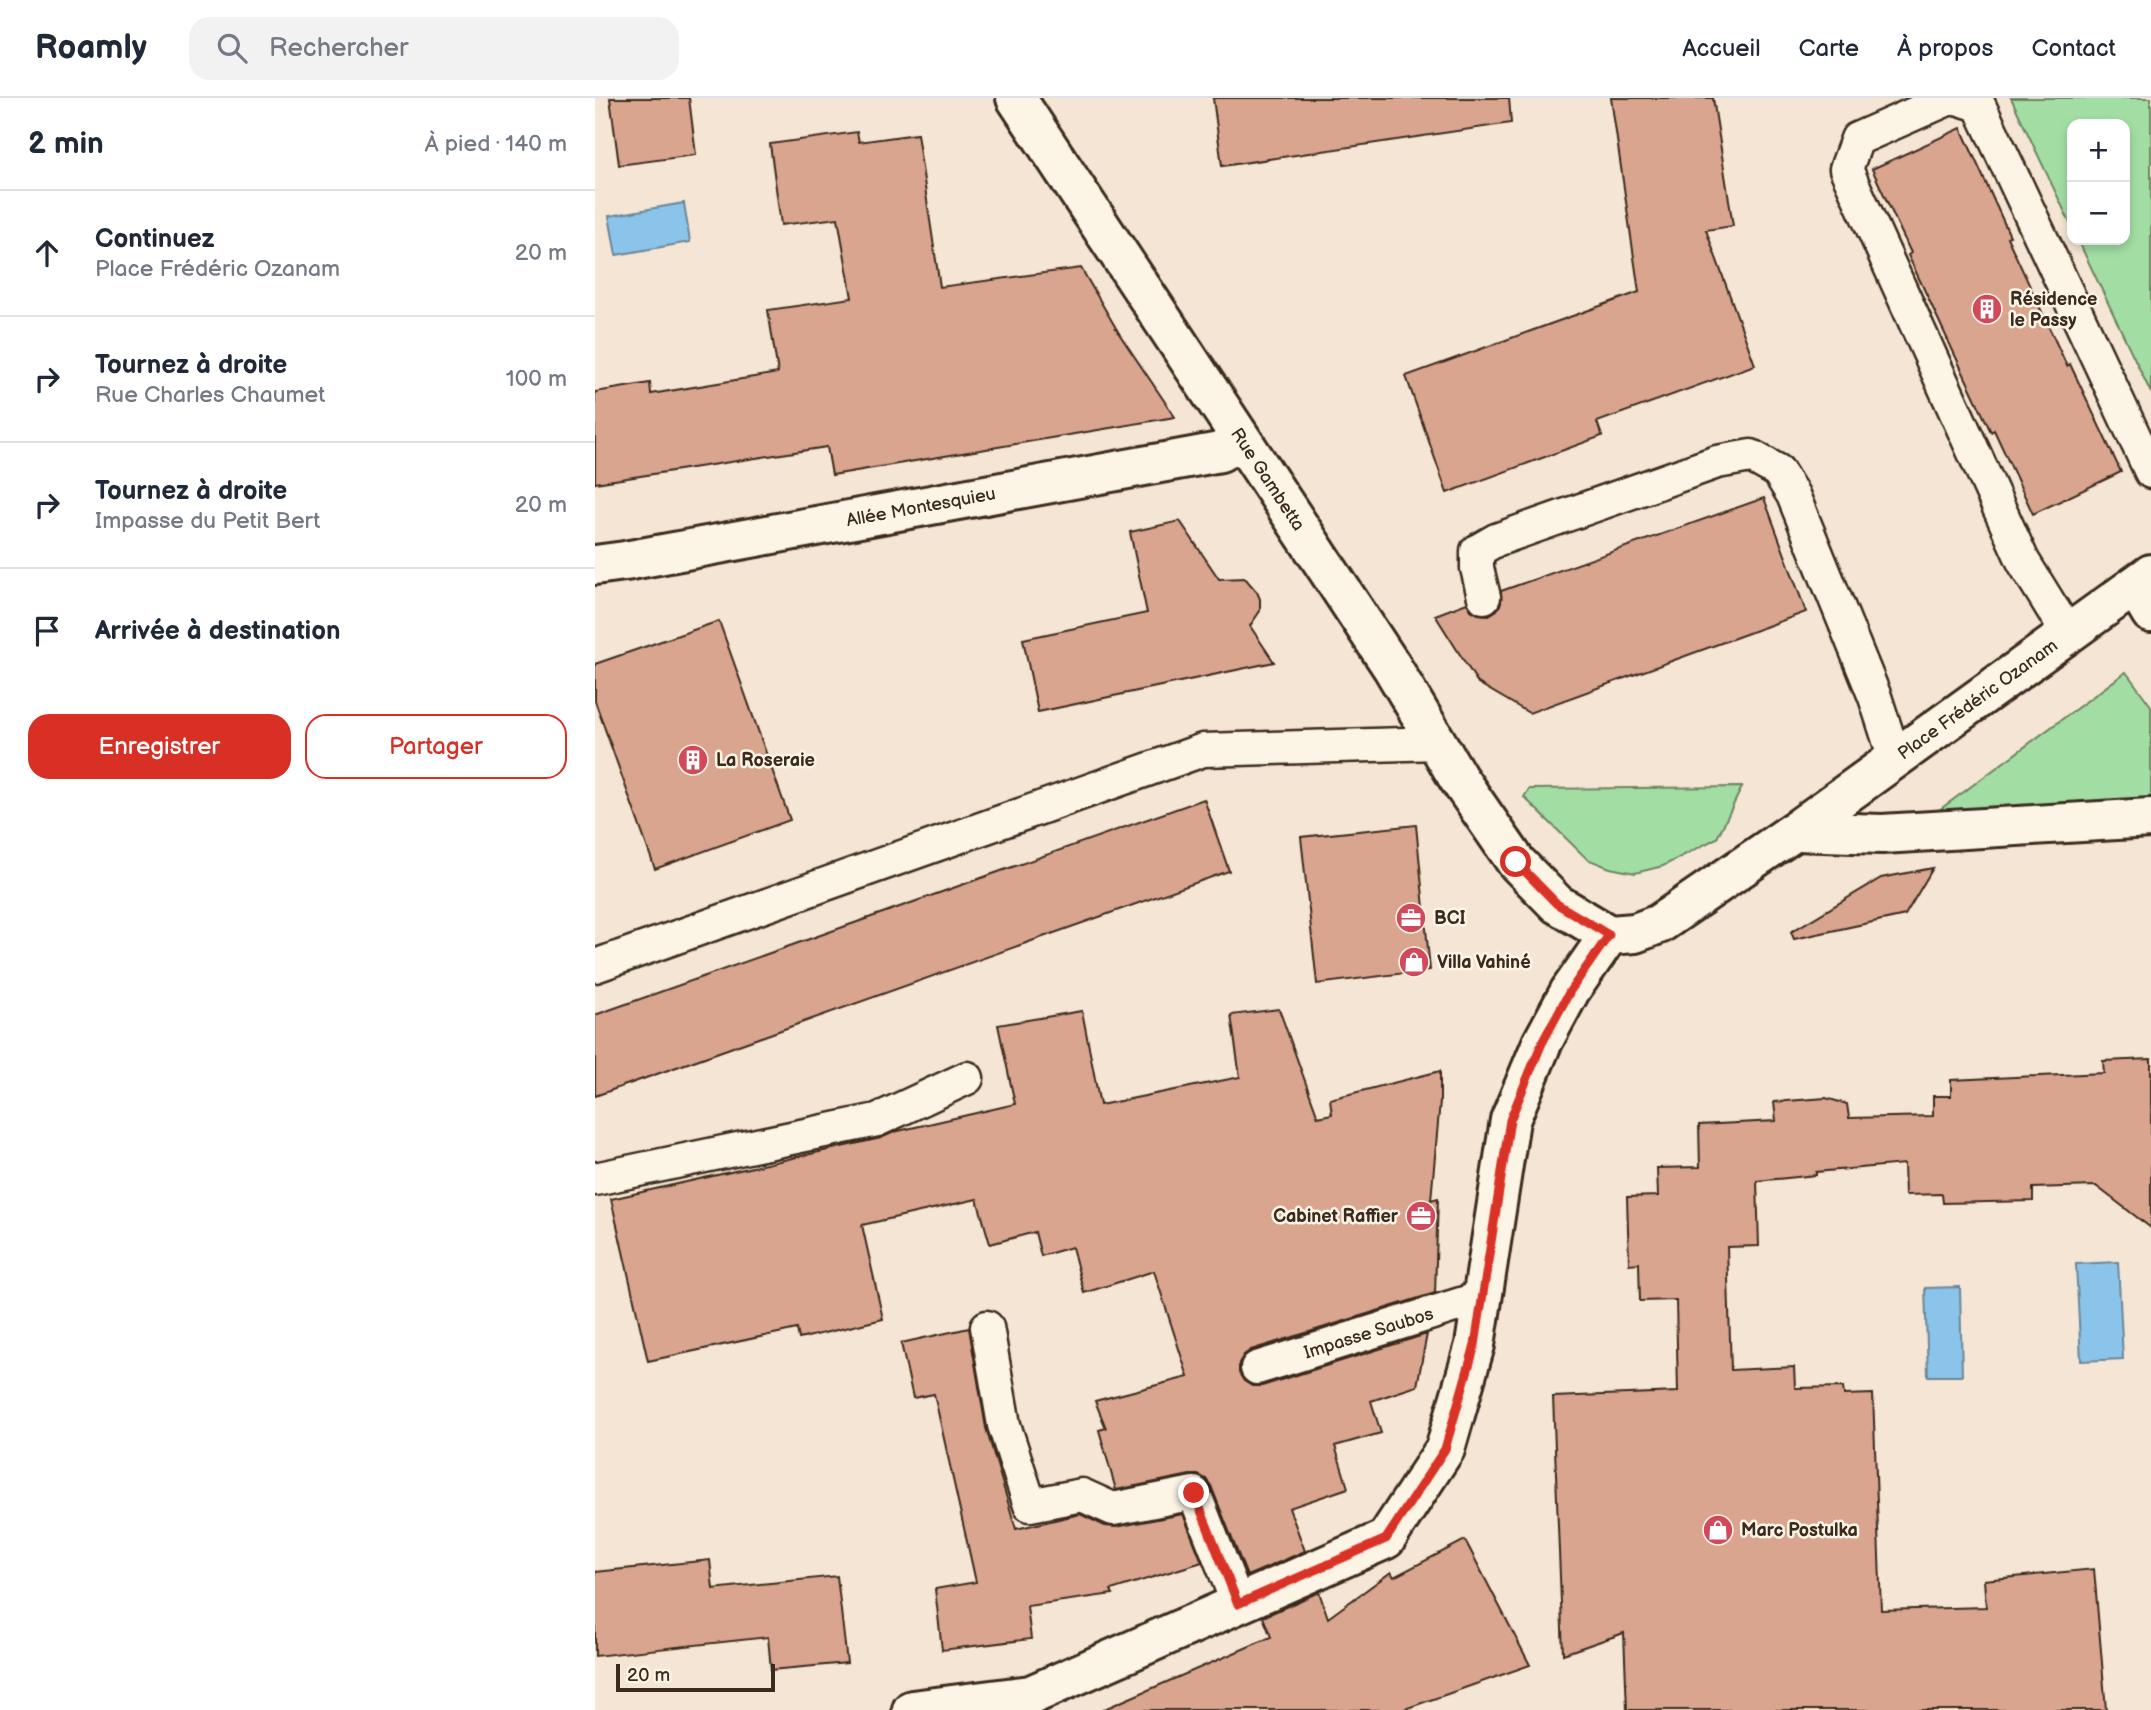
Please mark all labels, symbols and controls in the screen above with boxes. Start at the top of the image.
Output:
search box [189,17,679,80]
text: Roamly [35,28,147,68]
icon: search [213,29,251,67]
text: Rechercher [269,33,408,64]
text: Accueil [1682,34,1761,63]
text: Carte [1799,34,1859,63]
text: À propos [1897,34,1993,63]
text: Contact [2031,34,2116,63]
map controls [2067,119,2130,245]
button: + [2067,119,2130,182]
text: 2 min [28,126,104,162]
text: À pied · 140 m [424,130,567,158]
button: − [2067,182,2130,245]
text: Continuez [95,224,215,255]
icon: ahead [28,234,66,272]
text: 20 m [515,239,567,267]
text: Place Frédéric Ozanam [95,255,340,283]
place label: Résidence le Passy [2010,289,2097,331]
building icon: Résidence le Passy [1970,292,2004,326]
text: Tournez à droite [95,350,287,381]
icon: right [28,360,66,398]
text: 100 m [506,365,567,393]
text: Rue Charles Chaumet [95,381,325,409]
street label: Rue Gambetta [1226,424,1309,535]
text: Tournez à droite [95,476,287,507]
street label: Allée Montesquieu [844,483,997,531]
icon: right [28,486,66,524]
text: 20 m [515,491,567,519]
text: Impasse du Petit Bert [95,507,320,535]
icon: arrive [28,612,66,650]
text: Arrivée à destination [95,616,341,647]
street label: Place Frédéric Ozanam [1894,635,2061,764]
button: Enregistrer [28,714,291,779]
button: Partager [305,714,567,779]
building icon: La Roseraie [676,743,710,777]
place label: La Roseraie [716,750,815,771]
route start [1500,846,1531,877]
office icon: BCI [1394,901,1428,935]
place label: BCI [1434,908,1466,929]
shop icon: Villa Vahiné [1397,945,1431,979]
place label: Villa Vahiné [1437,952,1531,973]
office icon: Cabinet Raffier [1404,1199,1438,1233]
place label: Cabinet Raffier [1273,1206,1399,1227]
street label: Impasse Saubos [1301,1303,1436,1363]
route end [1178,1477,1209,1508]
shop icon: Marc Postulka [1701,1513,1735,1547]
place label: Marc Postulka [1741,1520,1858,1541]
scale bar [616,1661,775,1693]
text: 20 m [627,1664,670,1687]

